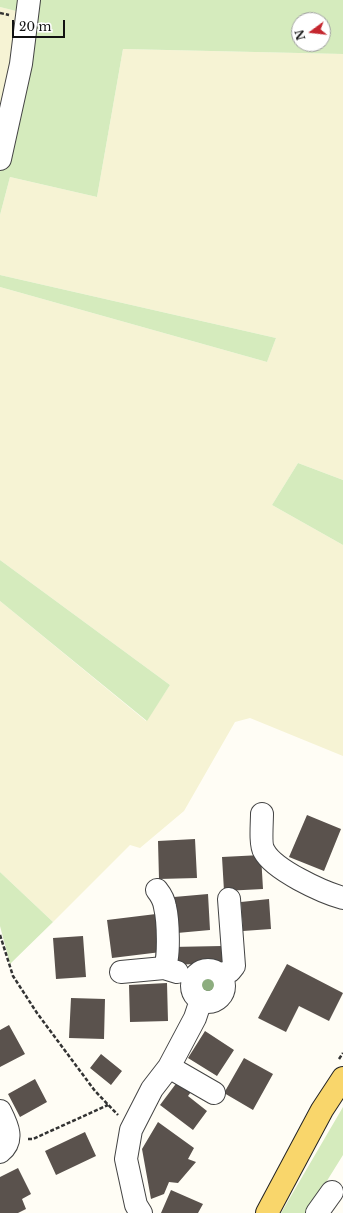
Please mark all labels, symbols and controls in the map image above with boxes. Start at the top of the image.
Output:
scale bar [14,12,67,38]
north arrow [291,12,331,52]
text: 20 m [19,19,51,34]
text: N [292,28,308,42]

